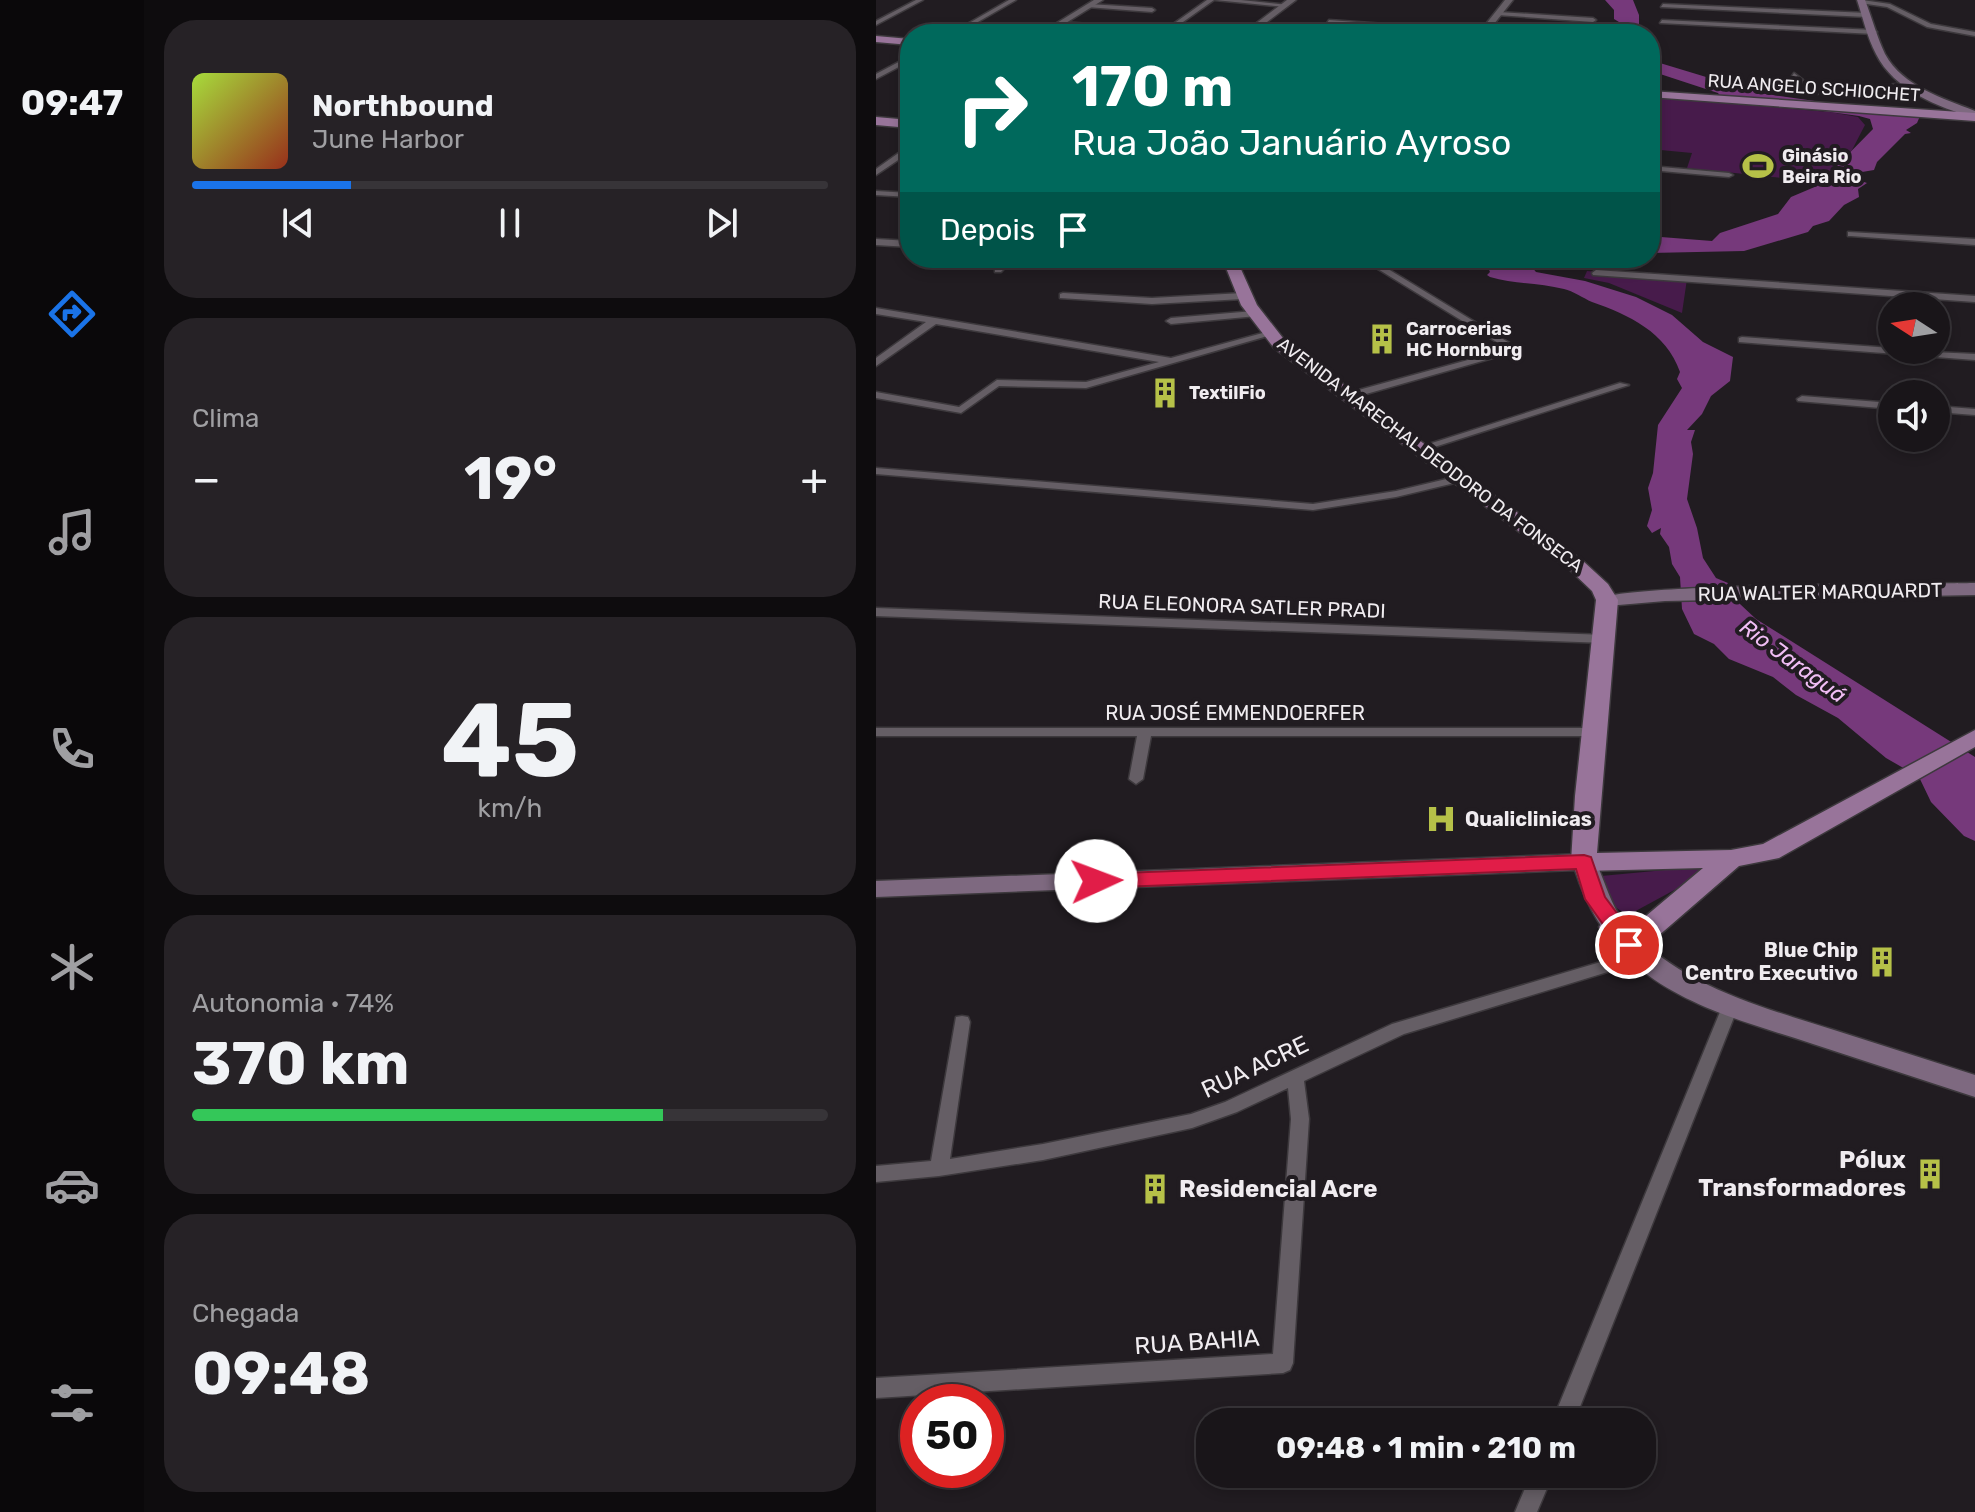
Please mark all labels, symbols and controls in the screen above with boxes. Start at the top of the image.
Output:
text: 170 m [1072,54,1233,120]
icon: right [940,56,1044,160]
street label: RUA ANGELO SCHIOCHET [1707,70,1921,106]
text: 09:47 [21,81,123,124]
text: Northbound [312,88,494,124]
text: Rua João Januário Ayroso [1072,121,1511,164]
text: June Harbor [312,124,464,155]
place label: Ginásio Beira Rio [1782,145,1862,188]
sports icon: Ginásio Beira Rio [1741,149,1775,183]
icon: previous [276,201,320,245]
icon: pause [488,201,532,245]
icon: next [700,201,744,245]
icon: arrive [1051,208,1095,252]
text: Depois [940,212,1035,248]
icon: directions [44,286,100,342]
north arrow [1878,292,1950,364]
map controls [1878,292,1950,452]
place label: Carrocerias HC Hornburg [1406,318,1522,361]
building icon: Carrocerias HC Hornburg [1365,322,1399,356]
street label: AVENIDA MARECHAL DEODORO DA FONSECA [1273,333,1587,577]
building icon: TextilFio [1148,376,1182,410]
button: sound [1878,380,1950,452]
place label: TextilFio [1189,382,1266,404]
text: Clima [192,403,259,434]
text: 19° [464,443,557,514]
text: − [192,453,221,505]
text: + [801,453,828,505]
icon: music [44,504,100,560]
street label: RUA WALTER MARQUARDT [1697,578,1943,606]
street label: RUA ELEONORA SATLER PRADI [1098,589,1386,623]
water label: Rio Jaraguá [1734,613,1852,709]
text: 45 [441,679,579,802]
street label: RUA JOSÉ EMMENDOERFER [1105,701,1365,725]
icon: phone [44,721,100,777]
text: km/h [478,793,542,824]
hospital icon: Qualiclinicas [1424,802,1458,836]
place label: Qualiclinicas [1465,807,1592,831]
position arrow [1054,839,1138,923]
pin [1595,911,1663,979]
icon: arrive [1607,923,1651,967]
place label: Blue Chip Centro Executivo [1685,938,1858,985]
icon: climate [44,939,100,995]
building icon: Blue Chip Centro Executivo [1865,945,1899,979]
text: Autonomia · 74% [192,988,394,1019]
text: 370 km [192,1028,410,1099]
street label: RUA ACRE [1197,1030,1313,1104]
place label: Pólux Transformadores [1698,1146,1906,1202]
icon: car [44,1157,100,1213]
building icon: Pólux Transformadores [1913,1157,1947,1191]
building icon: Residencial Acre [1138,1172,1172,1206]
place label: Residencial Acre [1179,1175,1377,1203]
text: Chegada [192,1298,299,1329]
street label: RUA BAHIA [1134,1324,1260,1360]
text: 09:48 [192,1338,370,1409]
icon: filters [44,1375,100,1431]
speed limit sign: 50 [900,1384,1004,1488]
text: 09:48 · 1 min · 210 m [1276,1430,1576,1466]

